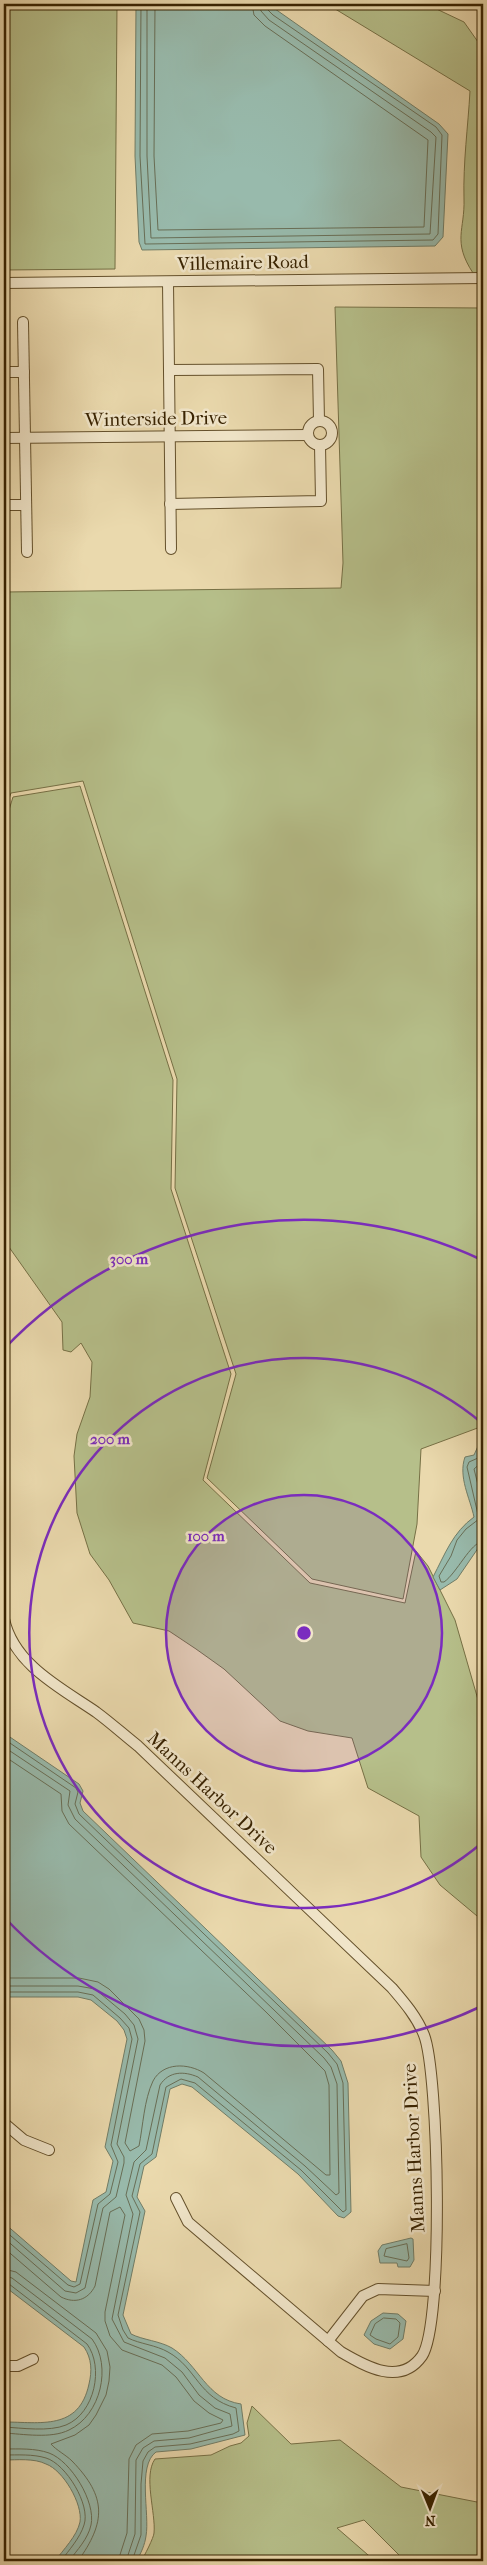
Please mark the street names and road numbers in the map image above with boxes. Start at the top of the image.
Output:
street label: Villemaire Road [176,251,310,275]
street label: Winterside Drive [84,407,227,431]
street label: Manns Harbor Drive [143,1727,281,1859]
street label: Manns Harbor Drive [399,2063,429,2233]

